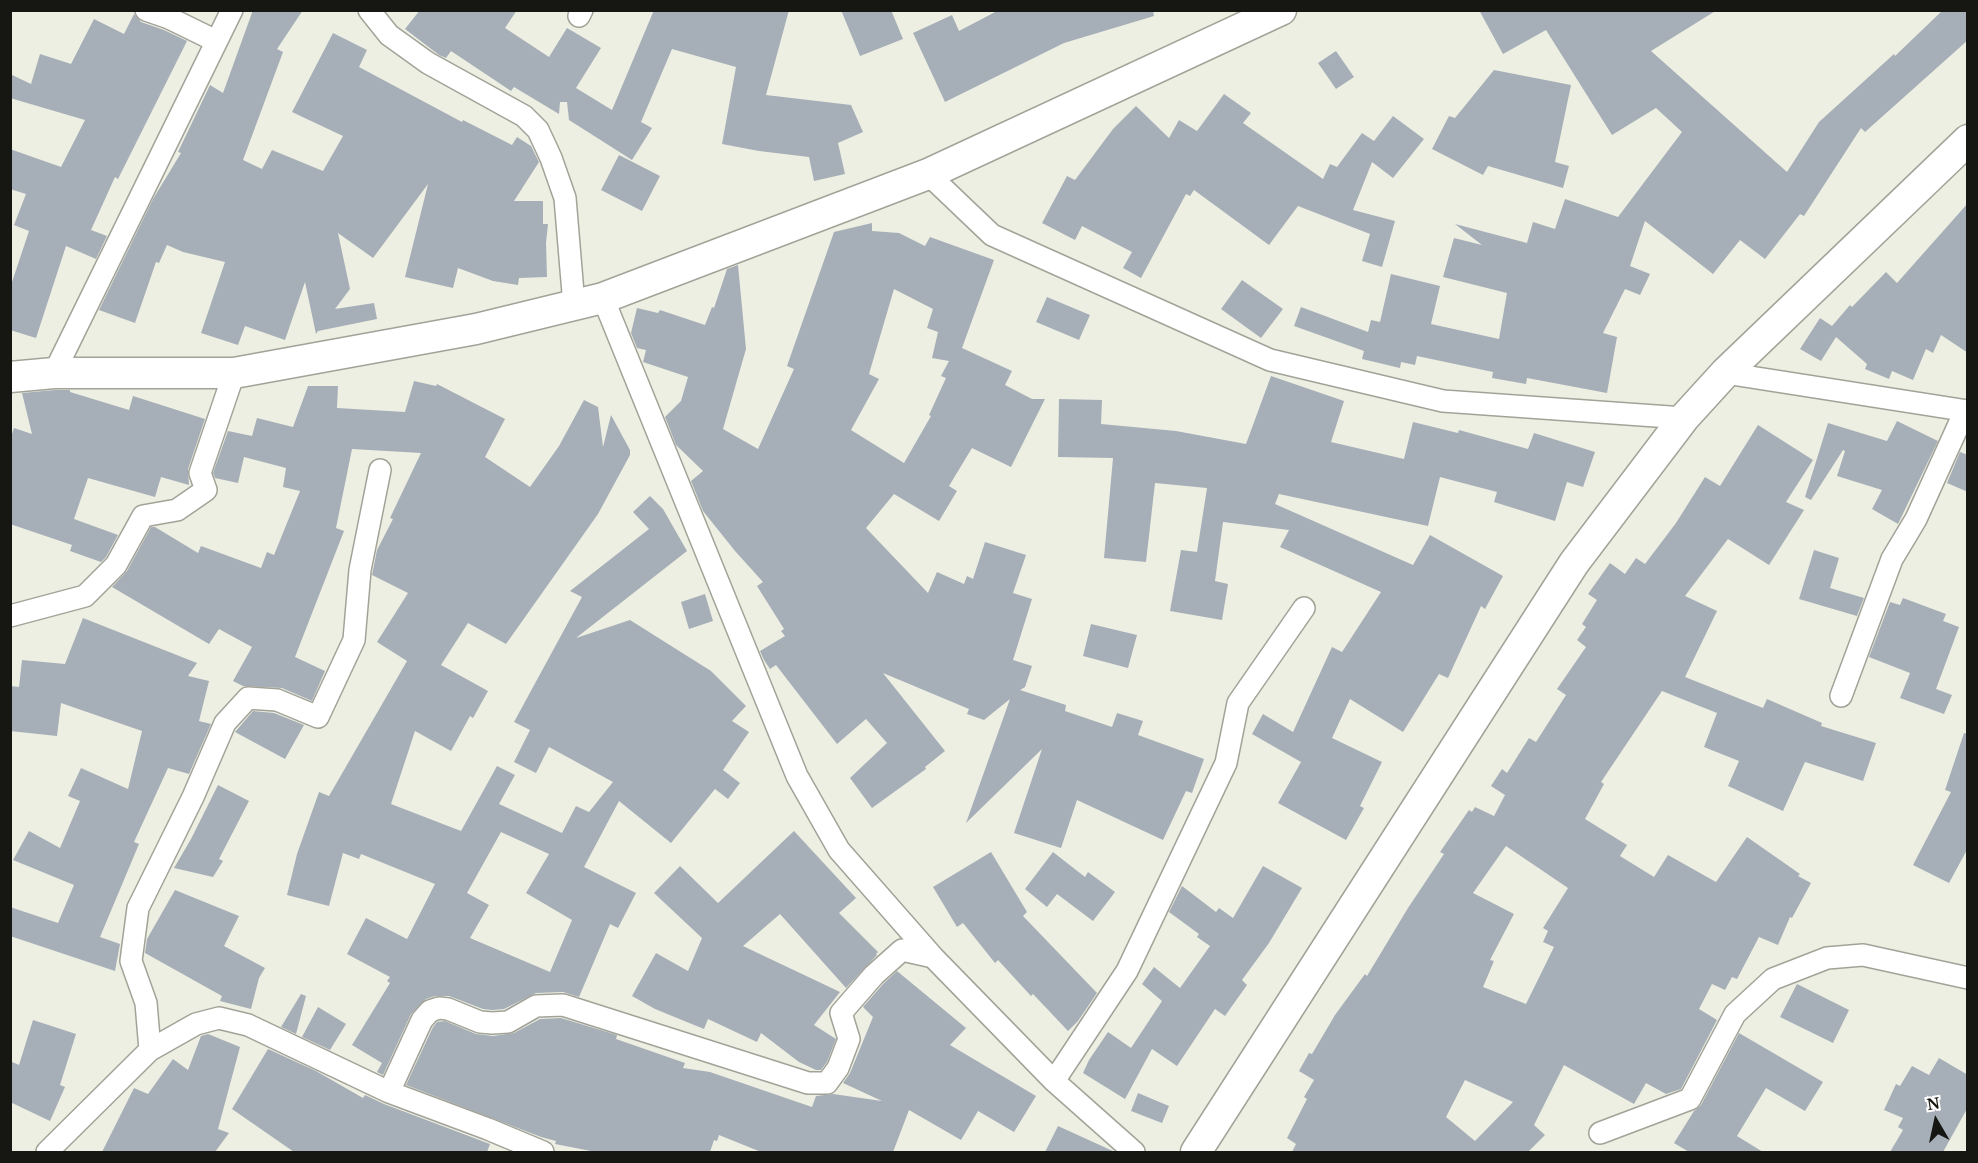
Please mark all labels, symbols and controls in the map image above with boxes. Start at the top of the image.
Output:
north arrow [1906,1091,1966,1151]
text: N [1925,1091,1941,1115]

